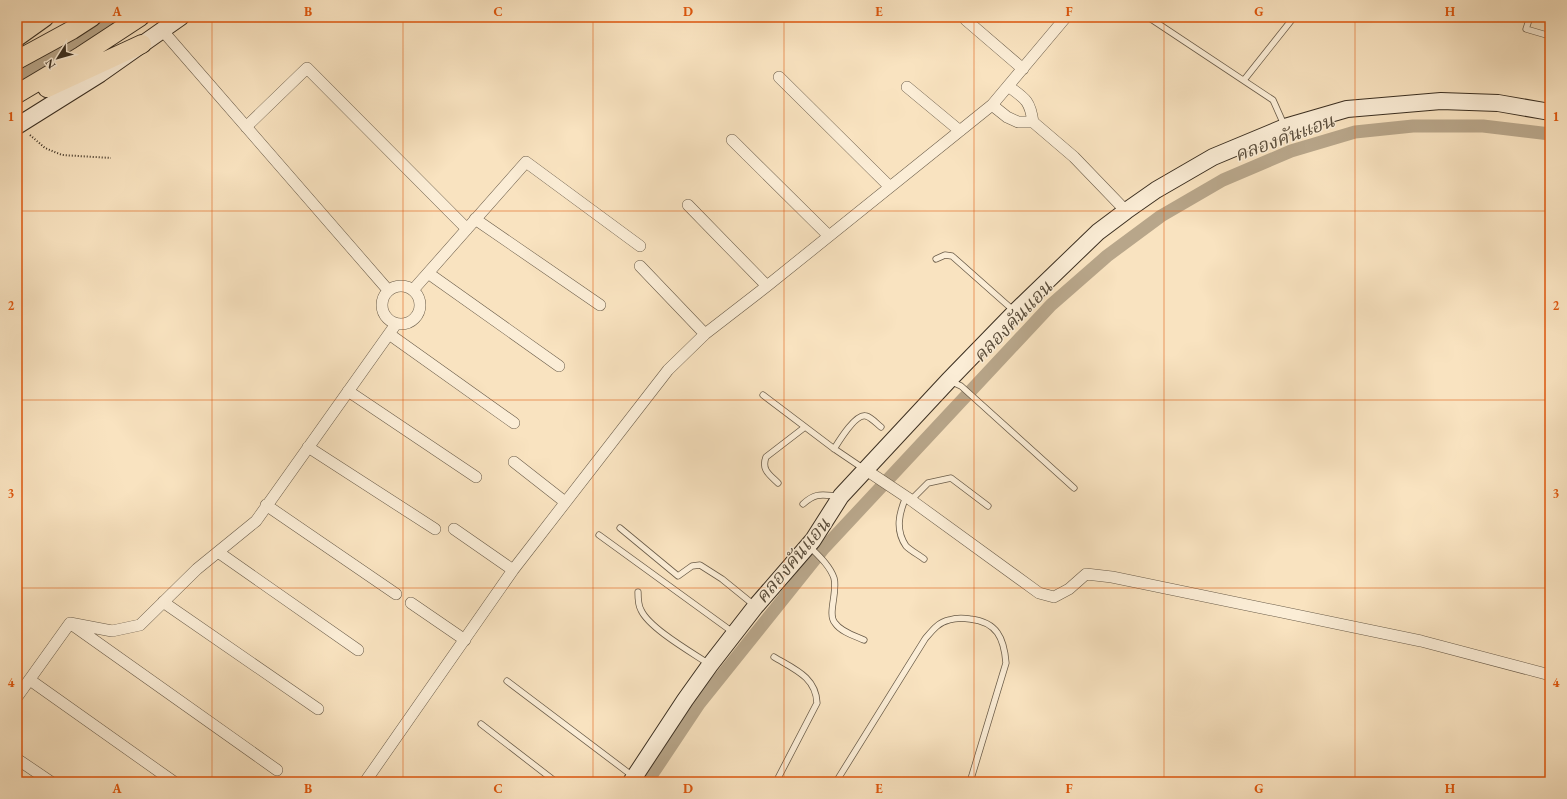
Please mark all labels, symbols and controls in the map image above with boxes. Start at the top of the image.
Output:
text: A [111,3,122,20]
text: B [304,3,312,20]
text: C [493,3,503,20]
text: D [683,3,693,20]
text: E [875,3,883,20]
text: F [1065,3,1073,20]
text: G [1254,3,1264,20]
text: H [1445,3,1456,20]
north arrow [38,38,78,78]
text: N [42,56,58,72]
text: 1 [8,108,15,125]
water label: คลองคันแอน [1231,108,1338,167]
text: 1 [1553,108,1560,125]
water label: คลองคันแอน [967,275,1058,368]
text: 2 [8,297,15,314]
text: 2 [1553,297,1560,314]
text: 3 [8,485,15,502]
text: 3 [1553,485,1560,502]
water label: คลองคันแอน [749,512,836,608]
text: 4 [8,674,15,691]
text: 4 [1553,674,1560,691]
text: A [111,780,122,797]
text: B [304,780,312,797]
text: C [493,780,503,797]
text: D [683,780,693,797]
text: E [875,780,883,797]
text: F [1065,780,1073,797]
text: G [1254,780,1264,797]
text: H [1445,780,1456,797]

